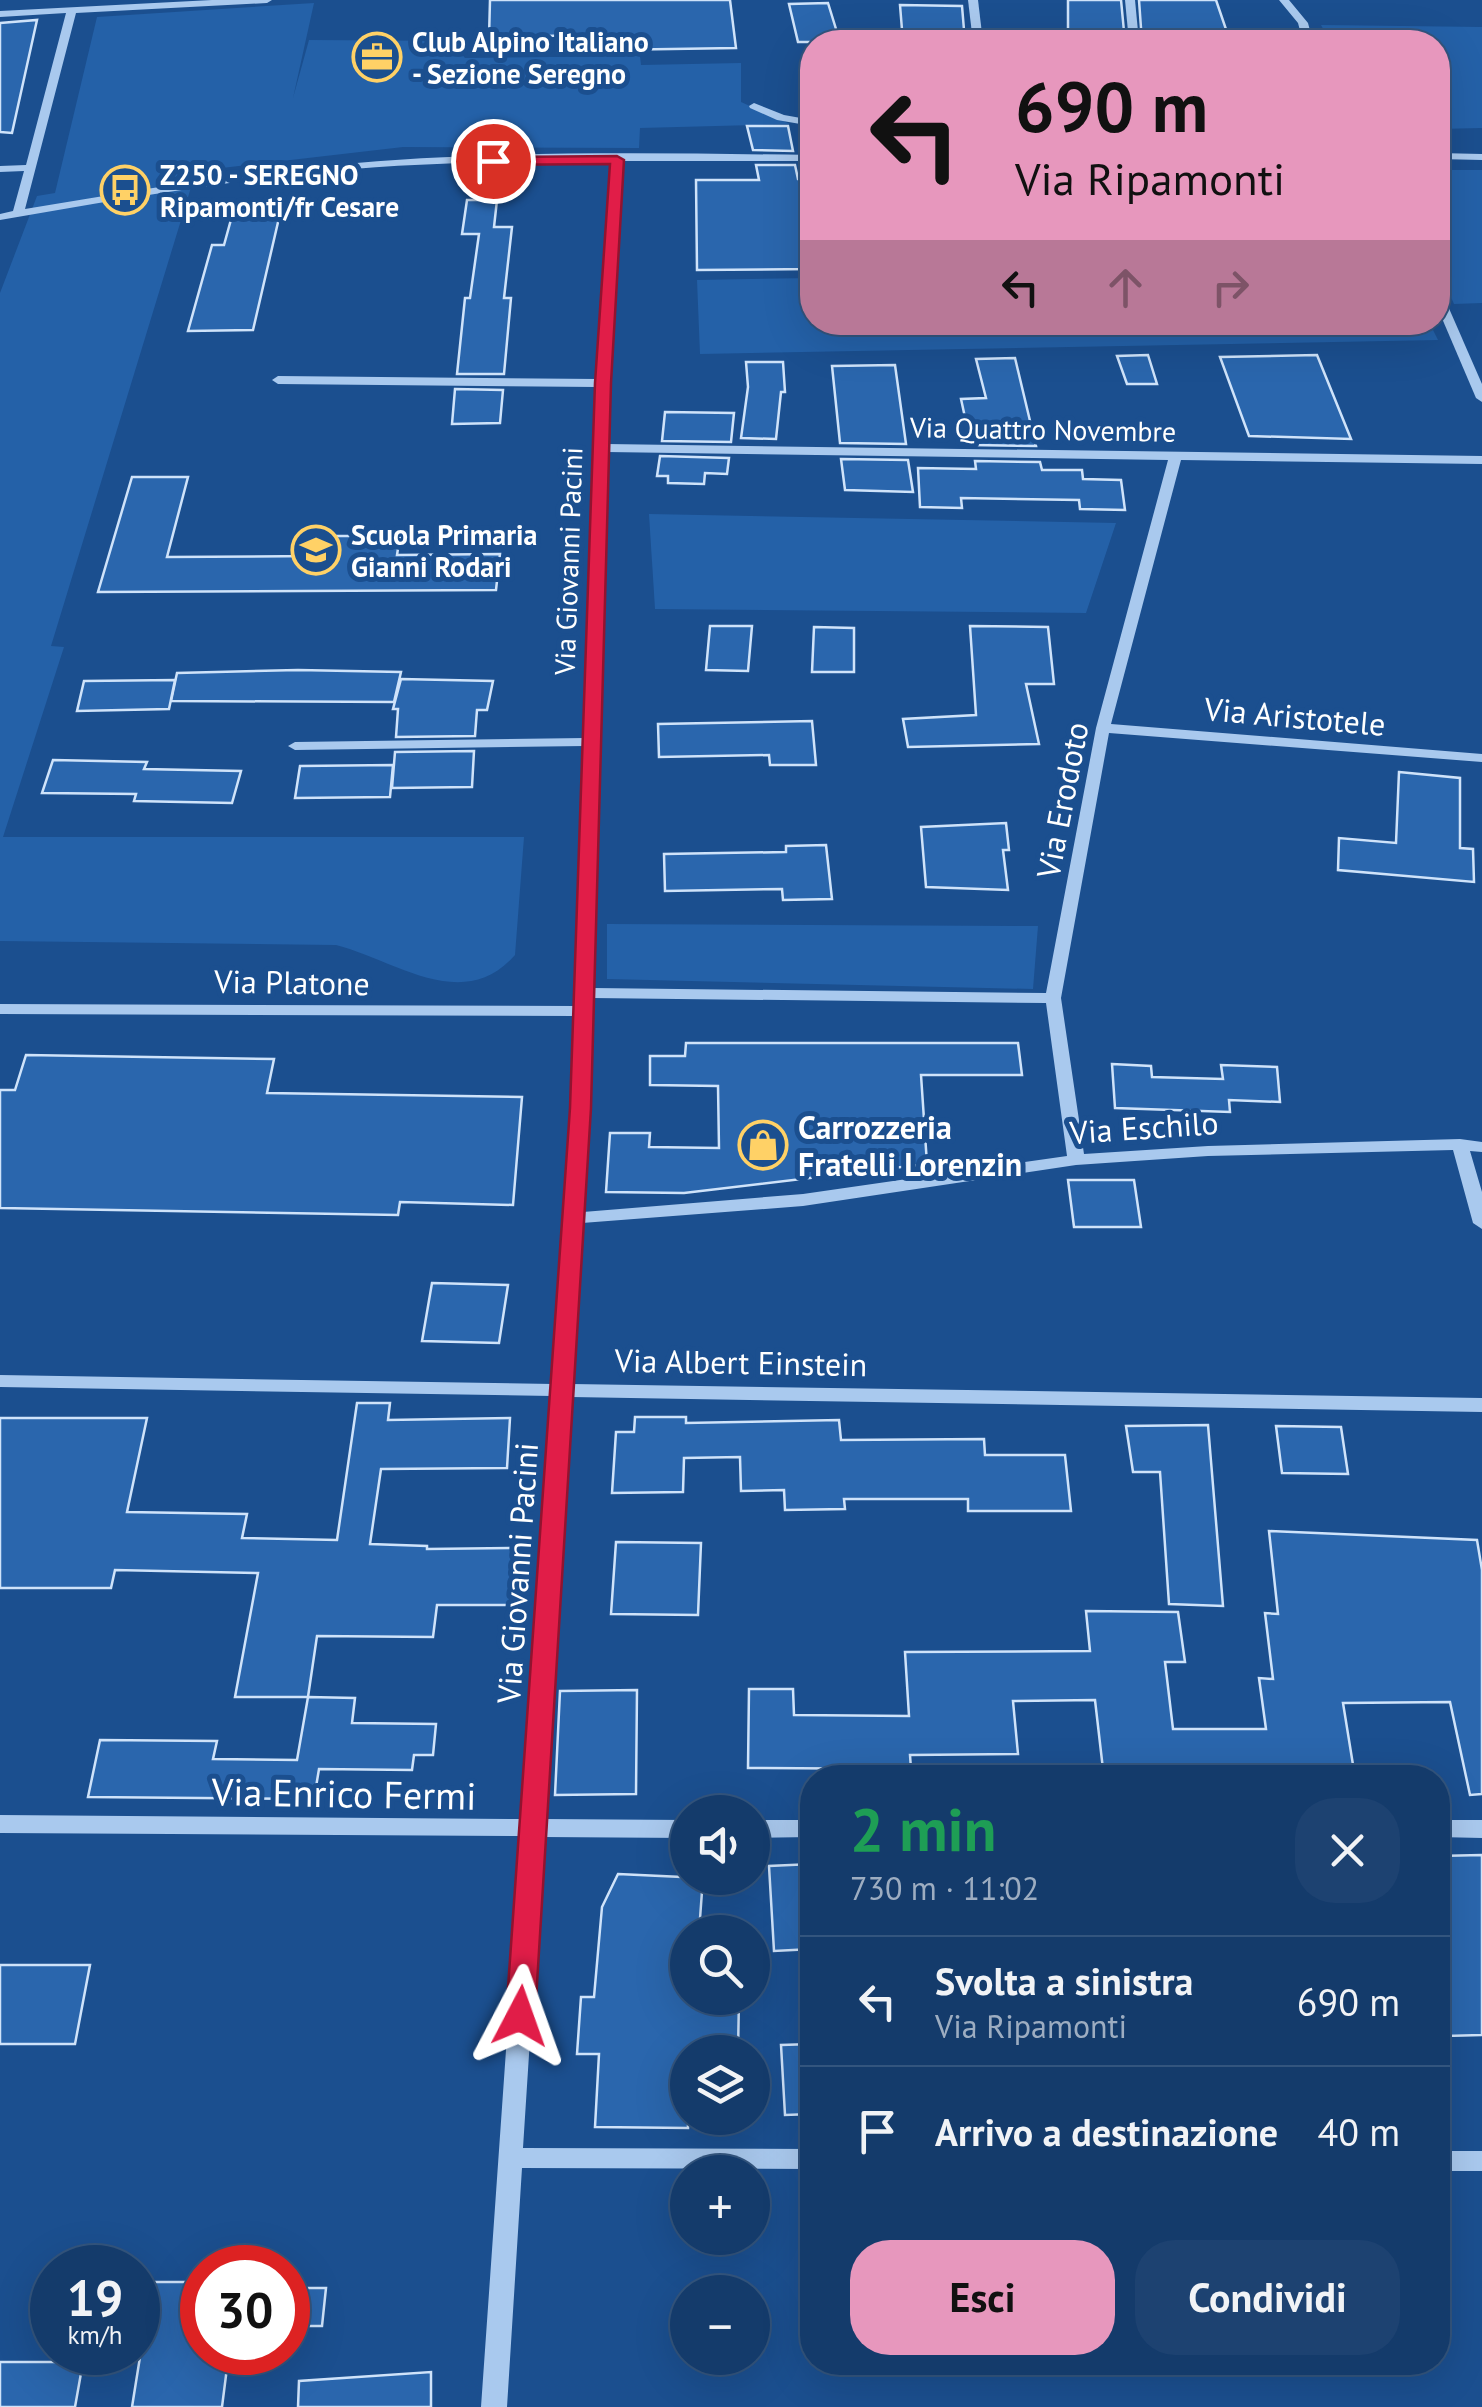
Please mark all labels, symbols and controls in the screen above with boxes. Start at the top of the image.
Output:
place label: Club Alpino Italiano - Sezione Seregno [412,23,649,92]
office icon: Club Alpino Italiano - Sezione Seregno [351,31,403,83]
text: 690 m [1015,61,1208,151]
icon: left [850,70,980,200]
pin [451,119,536,204]
icon: arrive [466,134,521,189]
text: Via Ripamonti [1015,149,1285,207]
place label: Z250 - SEREGNO Ripamonti/fr Cesare [160,156,399,225]
bus stop icon: Z250 - SEREGNO Ripamonti/fr Cesare [99,164,151,216]
icon: left [993,260,1048,315]
icon: ahead [1098,260,1153,315]
icon: right [1203,260,1258,315]
street label: Via Quattro Novembre [908,408,1177,450]
street label: Via Giovanni Pacini [545,446,590,677]
place label: Scuola Primaria Gianni Rodari [351,516,538,585]
school or university icon: Scuola Primaria Gianni Rodari [290,524,342,576]
street label: Via Aristotele [1202,687,1387,745]
street label: Via Erodoto [1026,718,1098,883]
street label: Via Platone [213,960,370,1004]
street label: Via Eschilo [1067,1101,1220,1153]
place label: Carrozzeria Fratelli Lorenzin [798,1106,1022,1185]
shop icon: Carrozzeria Fratelli Lorenzin [737,1119,789,1171]
street label: Via Albert Einstein [613,1339,868,1385]
street label: Via Giovanni Pacini [487,1441,547,1706]
street label: Via Enrico Fermi [210,1766,477,1820]
text: 2 min [850,1790,996,1868]
map controls [670,1795,770,2375]
button: sound [670,1795,770,1895]
button: close [1295,1798,1400,1903]
text: 730 m · 11:02 [850,1867,1039,1909]
button: search [670,1915,770,2015]
text: Svolta a sinistra [935,1956,1193,2005]
position arrow [468,1964,572,2068]
icon: left [850,1974,905,2029]
text: 690 m [1297,1977,1400,2026]
text: Via Ripamonti [935,2005,1127,2047]
button: layers [670,2035,770,2135]
icon: arrive [850,2104,905,2159]
text: Arrivo a destinazione [935,2107,1278,2156]
text: 40 m [1318,2107,1400,2156]
button: + [670,2155,770,2255]
button: Esci [850,2240,1115,2355]
button: Condividi [1135,2240,1400,2355]
speed limit sign: 30 [180,2245,310,2375]
text: 19 [67,2265,123,2330]
button: − [670,2275,770,2375]
text: km/h [68,2319,122,2351]

